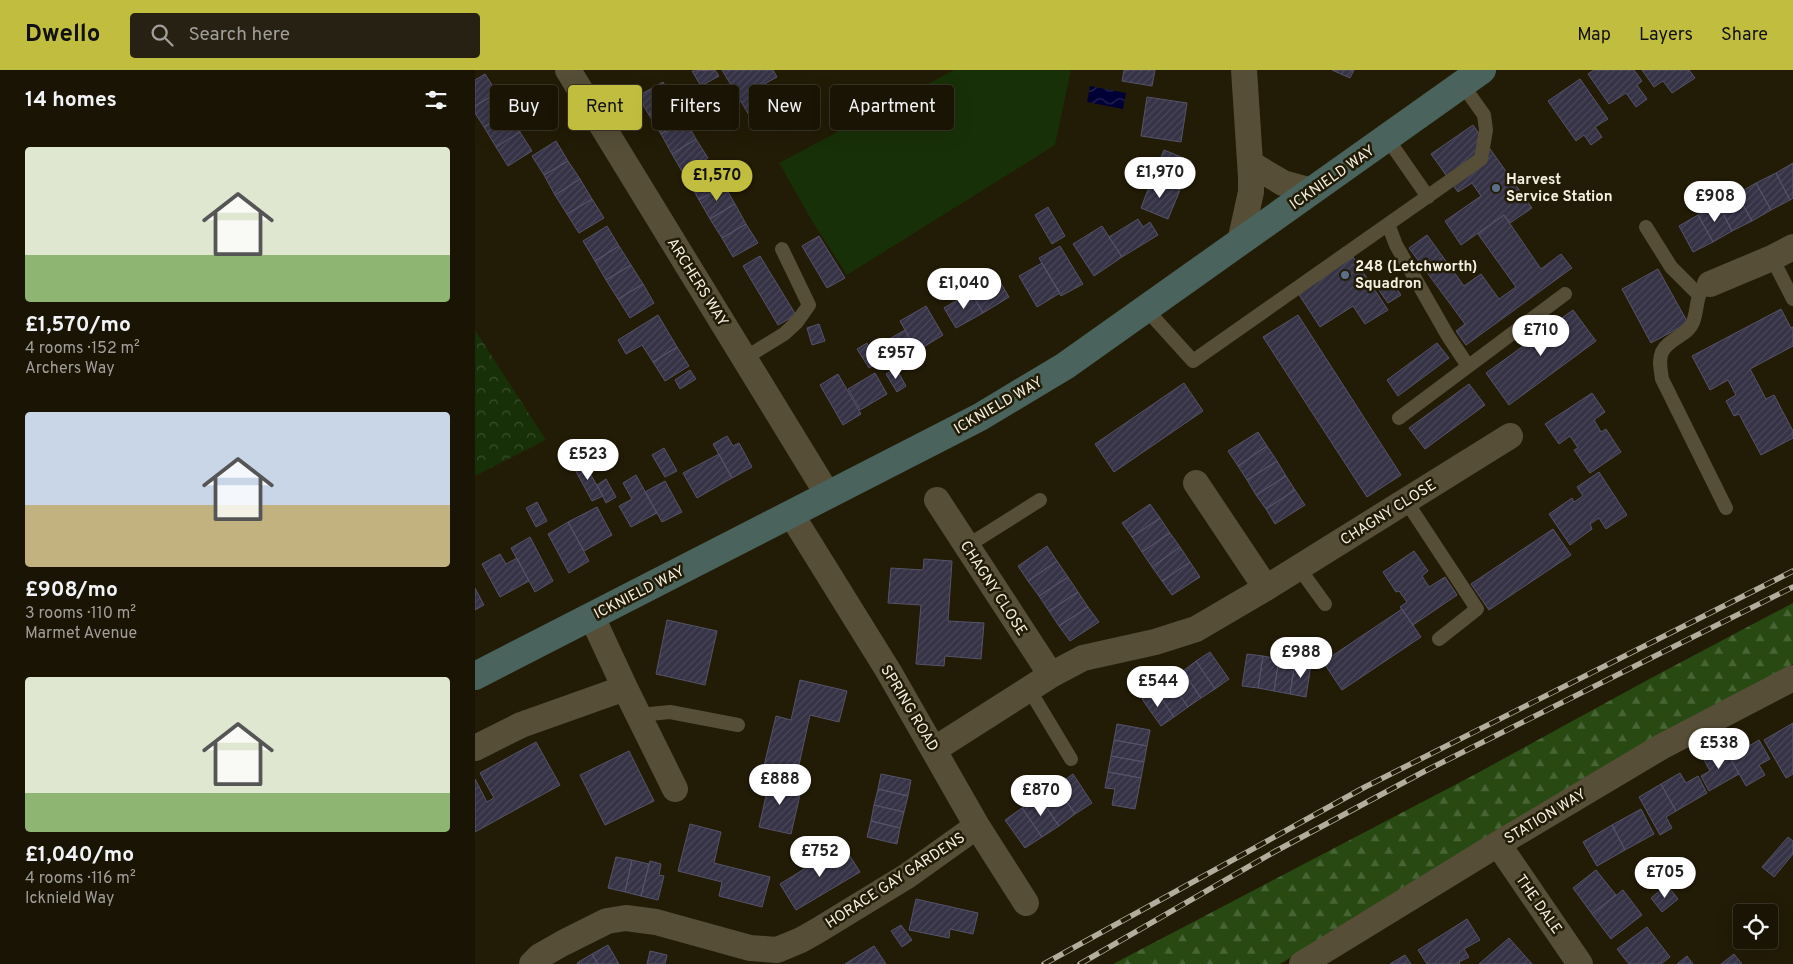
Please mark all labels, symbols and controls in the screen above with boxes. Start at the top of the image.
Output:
search box [130,13,480,58]
text: Dwello [25,20,100,50]
icon: search [148,21,176,49]
text: Search here [188,23,290,47]
text: Map [1577,24,1611,47]
text: Layers [1639,24,1693,47]
text: Share [1721,24,1768,47]
chip: Buy [490,85,558,130]
chip: Rent [568,85,642,130]
chip: Filters [652,85,739,130]
chip: New [749,85,820,130]
chip: Apartment [830,85,954,130]
icon: filters [422,86,450,114]
text: 14 homes [25,87,117,114]
street label: ICKNIELD WAY [1287,142,1379,215]
pin: £1,970 [1119,156,1201,199]
pin: £1,570 [676,160,758,202]
text: £1,970 [1136,163,1184,183]
text: £1,570 [692,166,742,186]
place label: Harvest Service Station [1506,171,1613,207]
icon: home [193,179,283,269]
pin: £908 [1685,180,1745,223]
marker: Harvest Service Station [1490,182,1502,194]
text: £908 [1695,187,1735,207]
street label: ARCHERS WAY [662,235,732,331]
place label: 248 (Letchworth) Squadron [1355,258,1477,294]
pin: £1,040 [923,268,1005,310]
marker: 248 (Letchworth) Squadron [1339,269,1351,281]
text: £1,040 [938,274,990,294]
text: £1,570/mo [25,312,131,339]
pin: £710 [1511,314,1571,357]
text: £710 [1523,321,1559,341]
pin: £957 [866,338,926,380]
text: 4 rooms · 152 m² [25,339,140,359]
text: £957 [877,344,915,364]
text: Archers Way [25,359,115,379]
street label: ICKNIELD WAY [951,373,1047,439]
pin: £523 [558,438,618,481]
icon: home [193,444,283,534]
text: £523 [569,445,607,465]
street label: CHAGNY CLOSE [1337,476,1440,550]
street label: CHAGNY CLOSE [955,538,1030,640]
street label: ICKNIELD WAY [591,562,689,624]
text: £908/mo [25,577,118,604]
text: 3 rooms · 110 m² [25,604,136,624]
text: Marmet Avenue [25,624,137,644]
pin: £988 [1271,636,1331,679]
text: £988 [1281,643,1321,663]
street label: SPRING ROAD [875,662,942,755]
pin: £544 [1128,666,1188,708]
text: £544 [1138,672,1178,692]
icon: home [193,709,283,799]
pin: £538 [1689,728,1749,770]
text: £538 [1699,734,1739,754]
pin: £888 [750,764,810,806]
text: £888 [760,770,800,790]
pin: £870 [1011,774,1071,817]
text: £870 [1022,781,1060,801]
street label: STATION WAY [1501,785,1590,849]
street label: HORACE GAY GARDENS [823,829,969,933]
pin: £752 [790,836,850,878]
text: £1,040/mo [25,842,134,869]
text: £752 [801,842,839,862]
pin: £705 [1635,856,1695,899]
text: £705 [1646,863,1684,883]
text: 4 rooms · 116 m² [25,869,136,889]
street label: THE DALE [1510,871,1565,938]
text: Icknield Way [25,889,114,909]
map controls [1733,904,1778,949]
button: locate [1733,904,1778,949]

